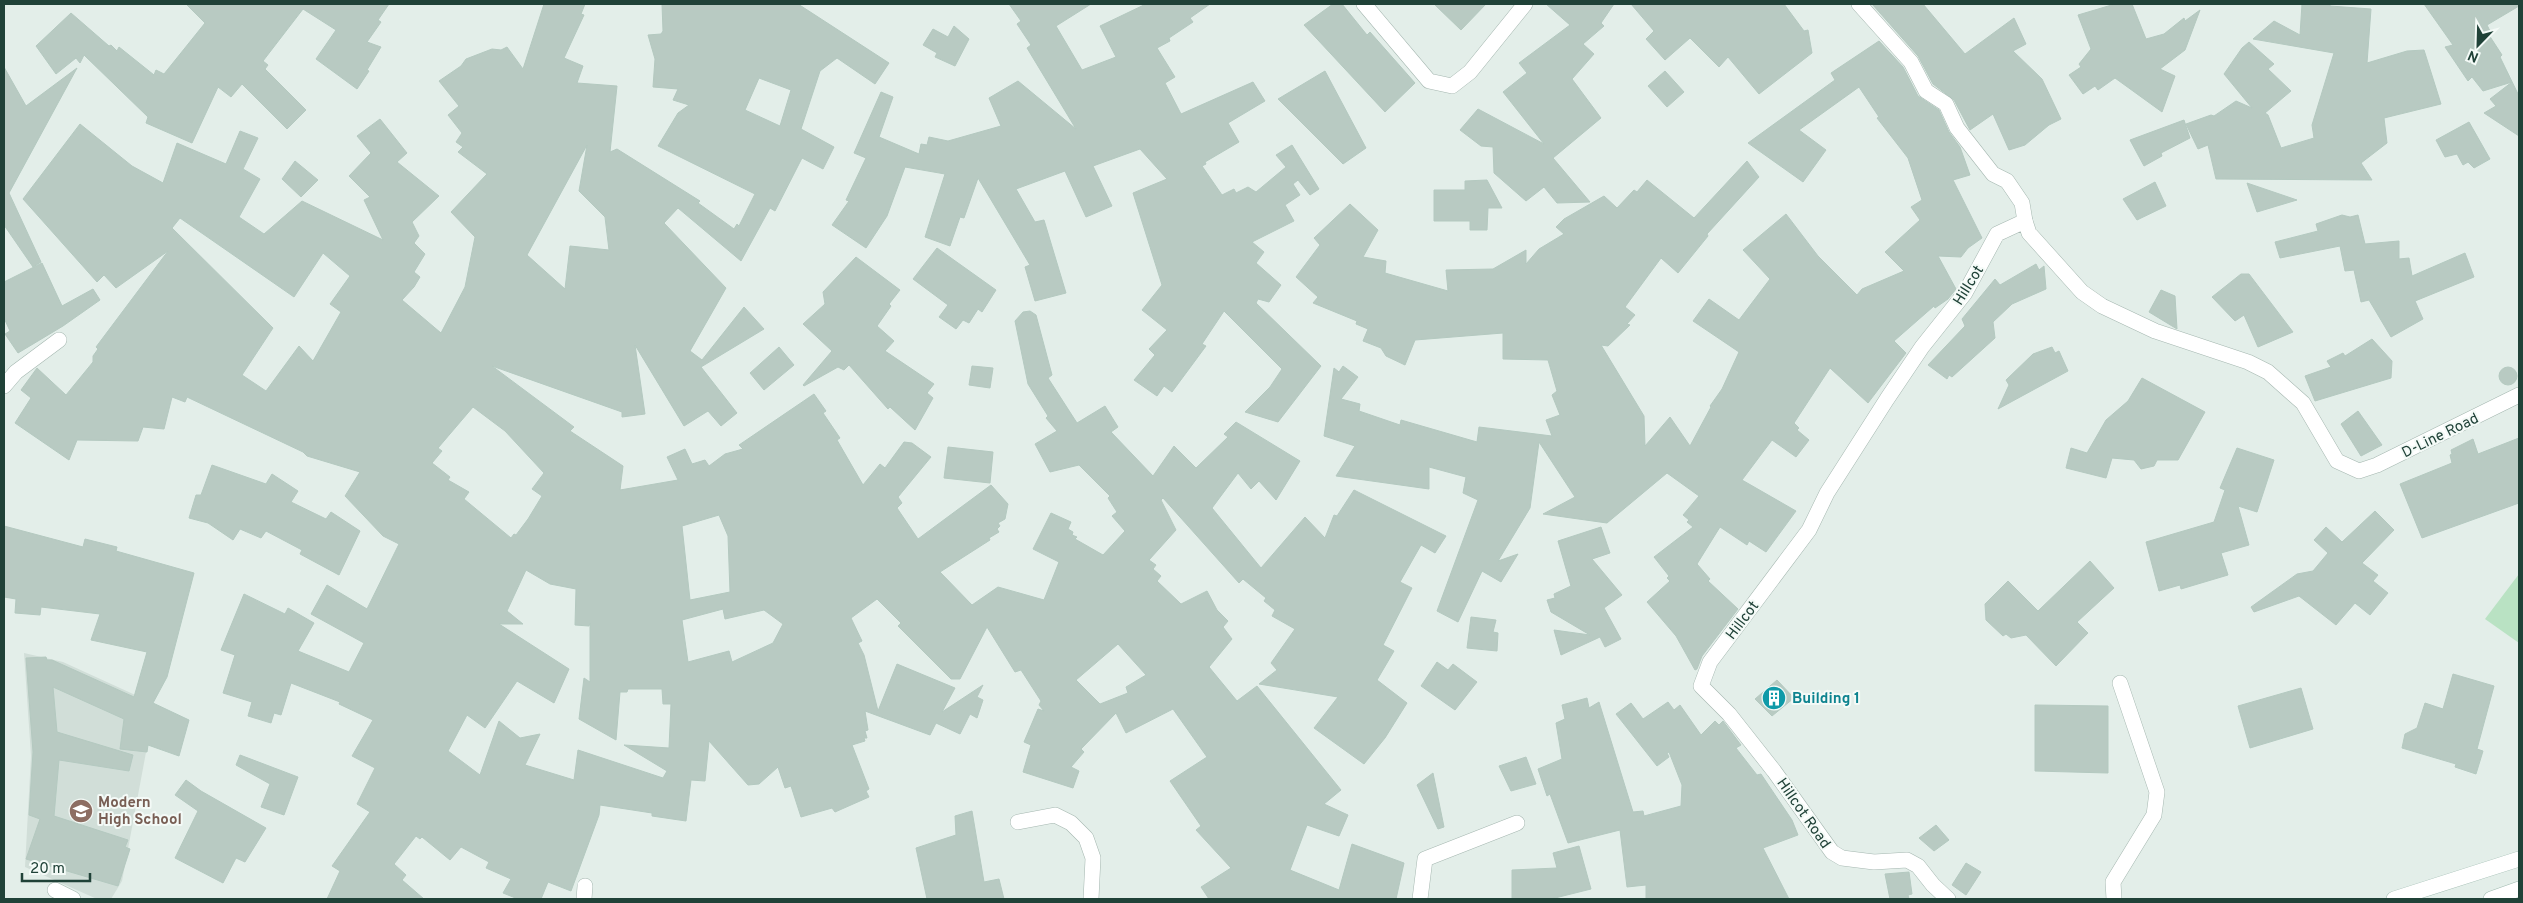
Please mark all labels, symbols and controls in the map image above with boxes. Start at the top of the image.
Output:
north arrow [2453,20,2503,70]
text: N [2466,46,2481,65]
street label: Hillcot [1950,262,1989,309]
street label: D-Line Road [2399,410,2482,463]
street label: Hillcot [1722,598,1764,644]
building icon: Building 1 [1761,685,1787,711]
place label: Building 1 [1792,690,1860,709]
street label: Hillcot Road [1771,775,1834,853]
place label: Modern High School [98,794,182,830]
school or university icon: Modern High School [68,798,94,824]
scale bar [22,850,90,882]
text: 20 m [30,860,65,879]

